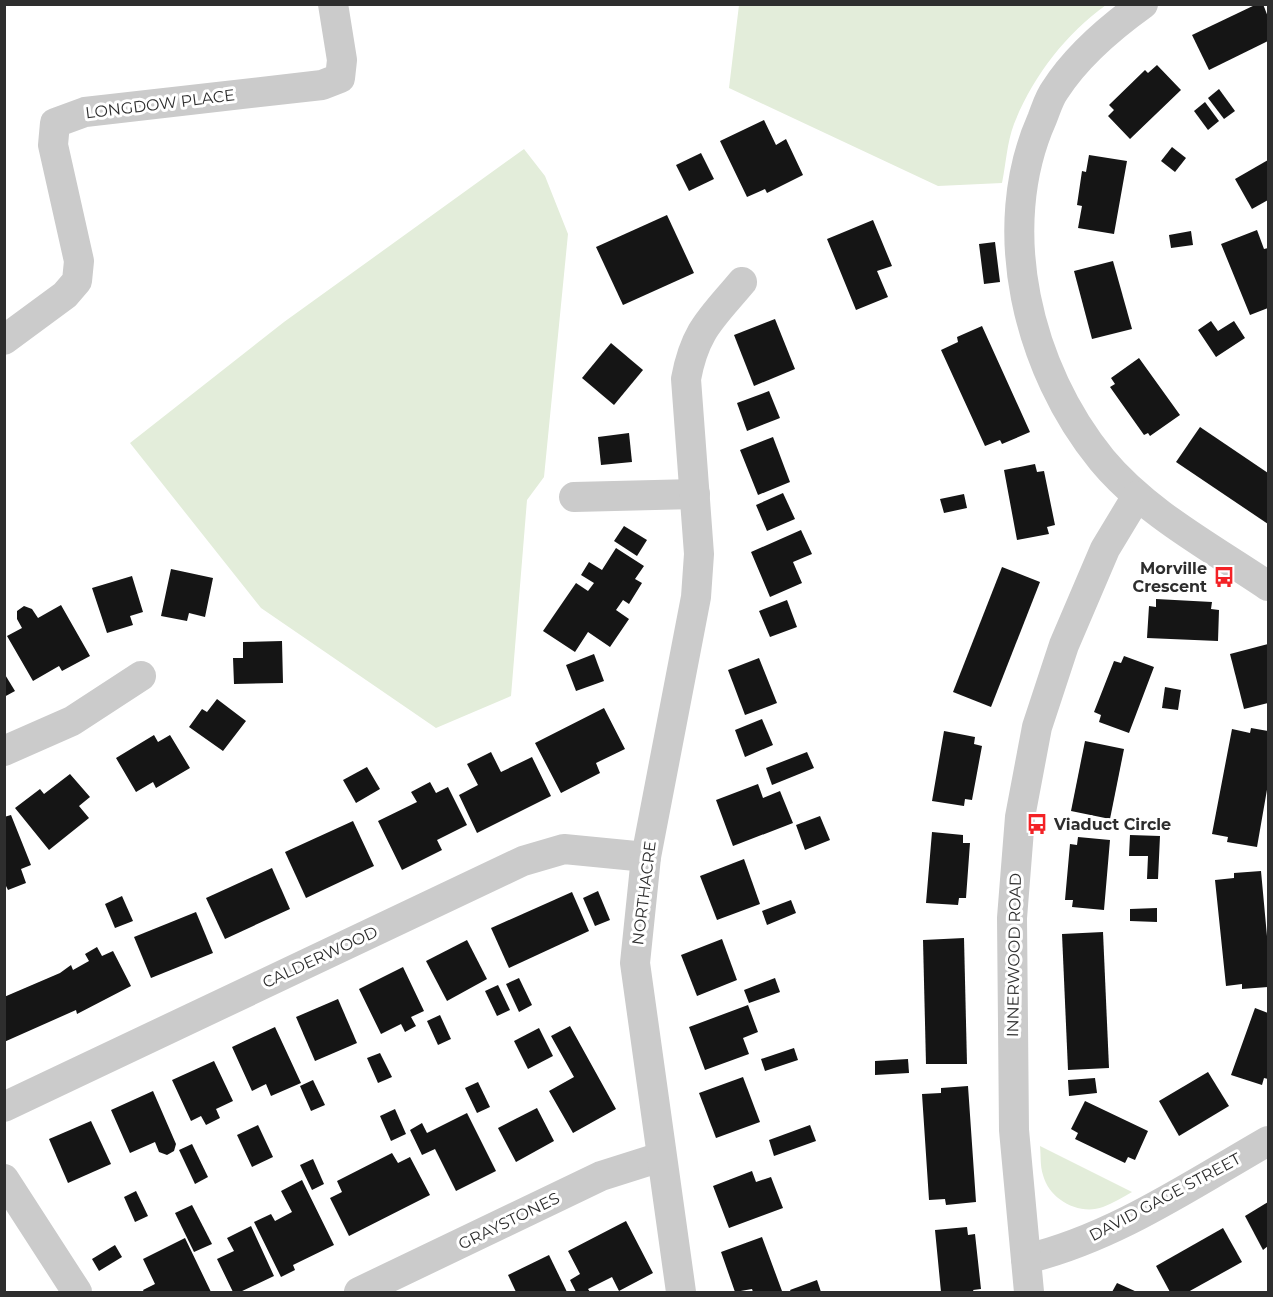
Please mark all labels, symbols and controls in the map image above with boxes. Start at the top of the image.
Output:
street label: LONGDOW PLACE [84,85,236,123]
place label: Morville Crescent [1133,559,1207,596]
bus stop icon: Morville Crescent [1212,565,1236,589]
bus stop icon: Viaduct Circle [1025,812,1049,836]
place label: Viaduct Circle [1053,815,1171,834]
street label: NORTHACRE [628,840,660,946]
street label: INNERWOOD ROAD [1003,873,1025,1037]
street label: CALDERWOOD [259,922,381,992]
street label: DAVID GAGE STREET [1086,1149,1245,1245]
street label: GRAYSTONES [455,1188,563,1254]

